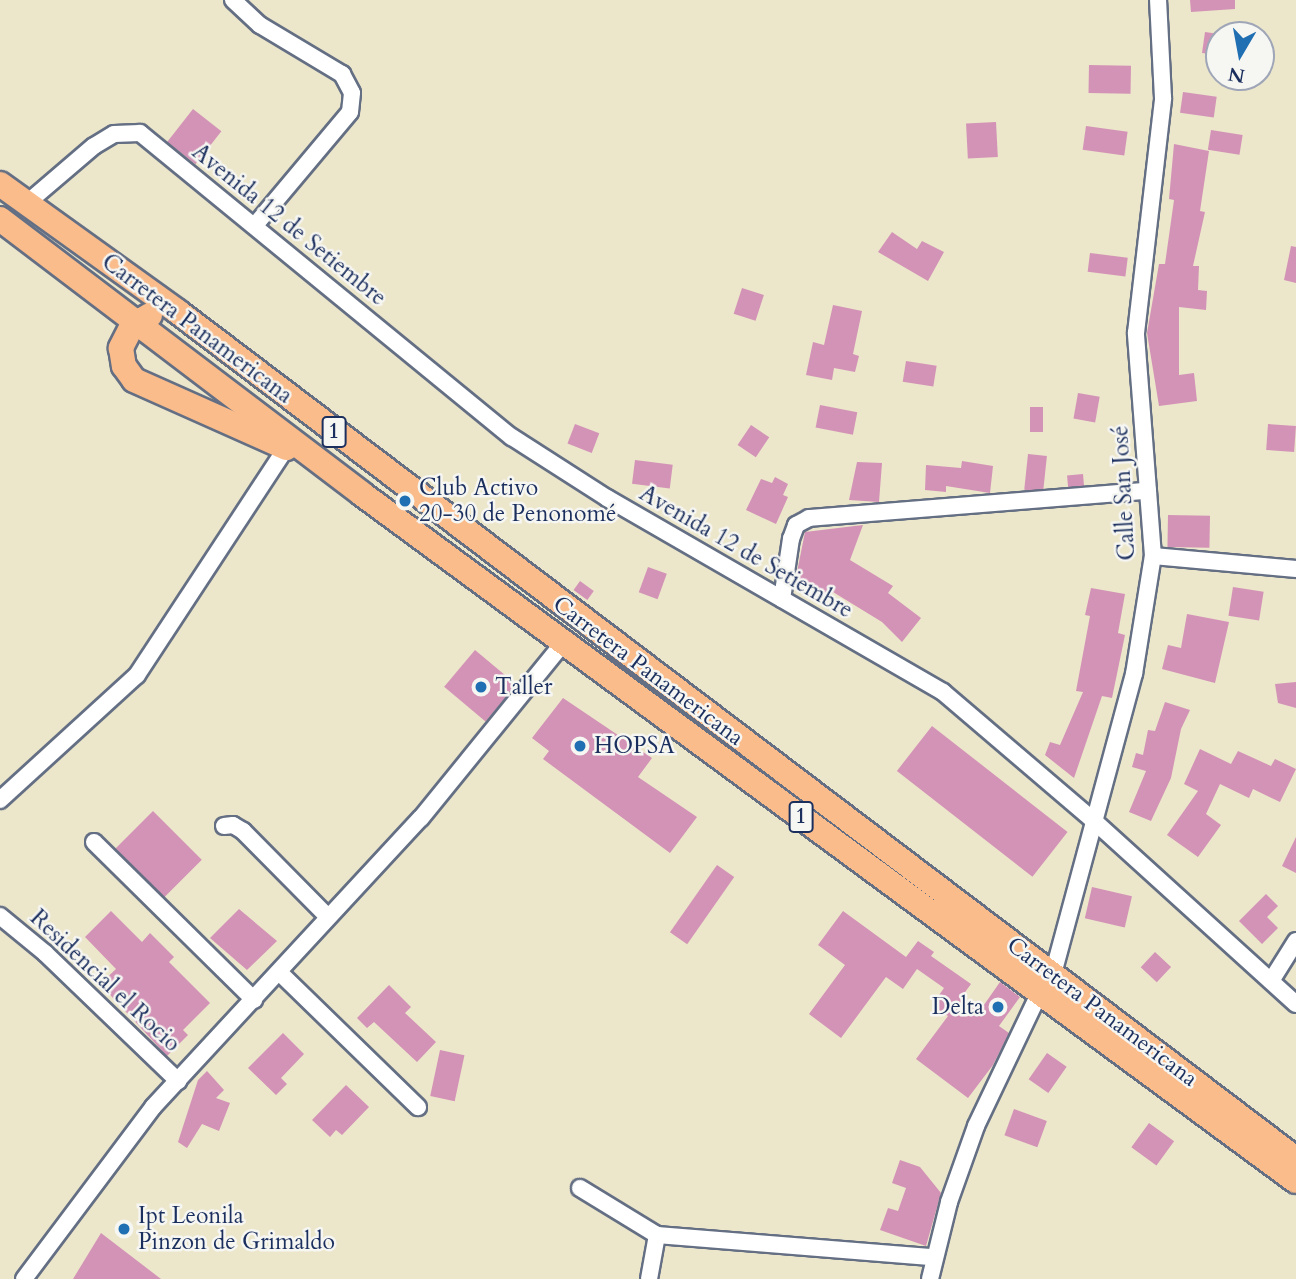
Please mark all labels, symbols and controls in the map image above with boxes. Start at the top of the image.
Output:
north arrow [1205,21,1275,91]
text: N [1226,60,1247,89]
street label: Avenida 12 de Setiembre [186,138,392,312]
street label: Carretera Panamericana [96,248,298,410]
road number: 1 [320,414,348,450]
street label: Calle San José [1107,425,1141,561]
place label: Club Activo 20-30 de Penonomé [419,474,616,528]
street label: Avenida 12 de Setiembre [634,480,858,624]
marker: Club Activo 20-30 de Penonomé [397,493,413,509]
street label: Carretera Panamericana [547,590,749,752]
place label: Taller [495,673,552,701]
marker: Taller [473,679,489,695]
place label: HOPSA [594,732,675,760]
marker: HOPSA [572,738,588,754]
road number: 1 [787,800,815,834]
street label: Residencial el Rocio [24,904,186,1058]
street label: Carretera Panamericana [1001,931,1203,1093]
place label: Delta [932,993,984,1021]
marker: Delta [990,999,1006,1015]
place label: Ipt Leonila Pinzon de Grimaldo [138,1202,335,1256]
marker: Ipt Leonila Pinzon de Grimaldo [116,1221,132,1237]

